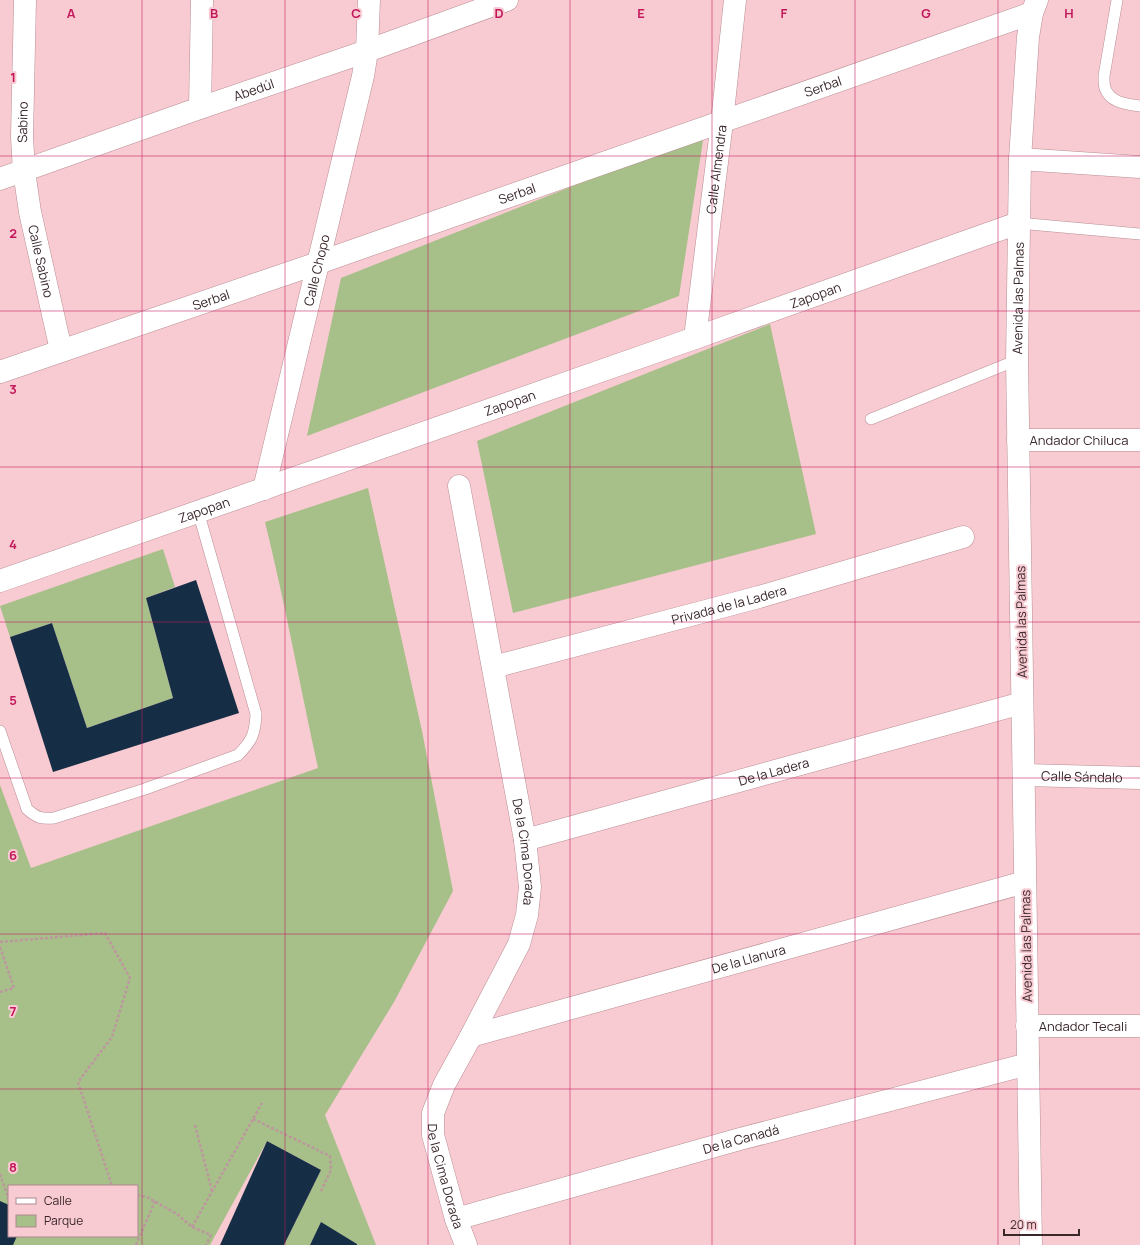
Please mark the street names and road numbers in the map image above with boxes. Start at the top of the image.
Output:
street label: Serbal [802,71,844,101]
street label: Abedúl [231,74,277,105]
street label: Sabino [13,101,32,143]
street label: Calle Almendra [702,124,731,215]
street label: Serbal [496,179,538,208]
street label: Calle Sabino [24,223,58,300]
street label: Calle Chopo [299,232,334,308]
street label: Avenida las Palmas [1008,242,1028,354]
street label: Zapopan [787,278,843,313]
street label: Serbal [190,285,232,314]
street label: Zapopan [482,385,538,420]
street label: Andador Chiluca [1030,431,1128,449]
street label: Zapopan [176,492,232,527]
street label: Avenida las Palmas [1011,566,1031,678]
street label: Privada de la Ladera [669,580,788,629]
street label: De la Ladera [736,753,811,790]
street label: Calle Sándalo [1041,766,1123,787]
street label: De la Cima Dorada [508,797,539,907]
street label: Avenida las Palmas [1016,890,1036,1002]
street label: De la Llanura [710,940,787,978]
street label: Andador Tecali [1039,1017,1127,1035]
street label: De la Canadá [701,1120,781,1158]
street label: De la Cima Dorada [424,1124,468,1231]

